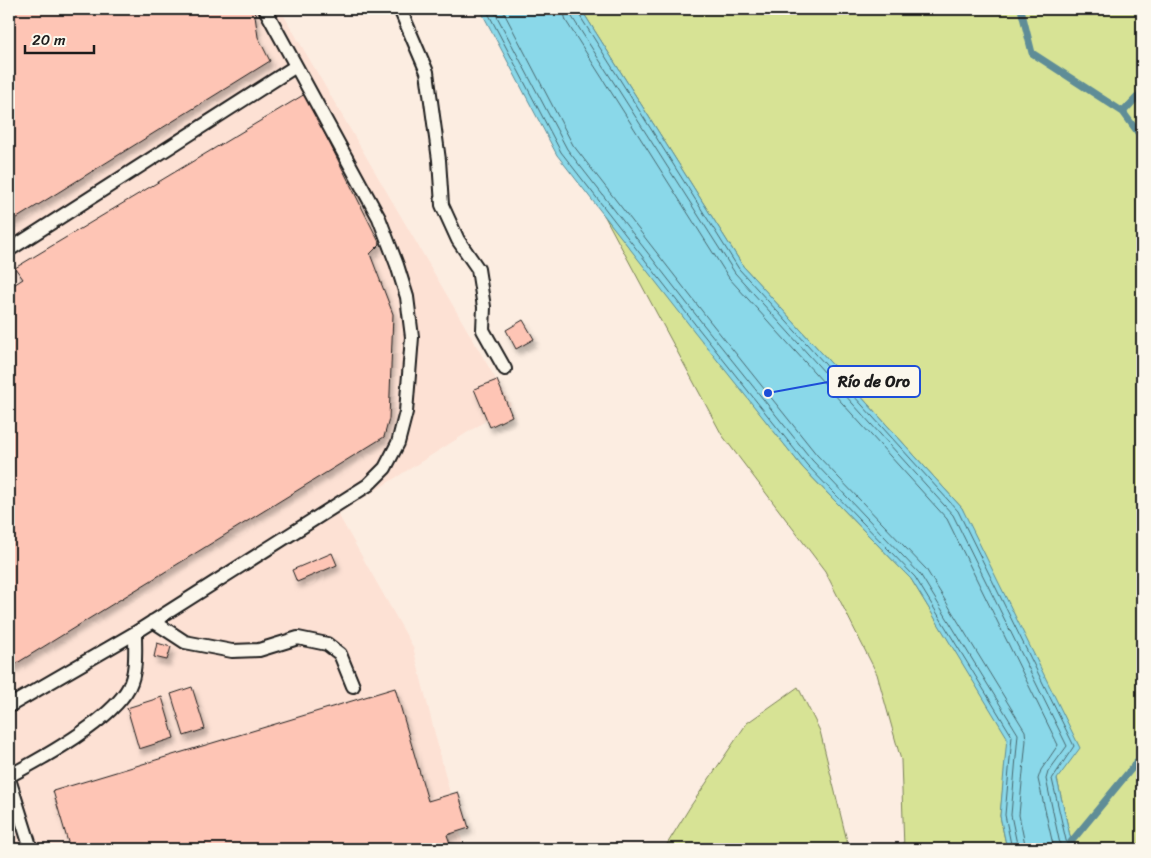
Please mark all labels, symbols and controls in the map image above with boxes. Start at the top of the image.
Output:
scale bar [25,22,94,54]
text: 20 m [32,27,66,53]
callout: Río de Oro [828,366,920,397]
text: Río de Oro [837,367,910,396]

